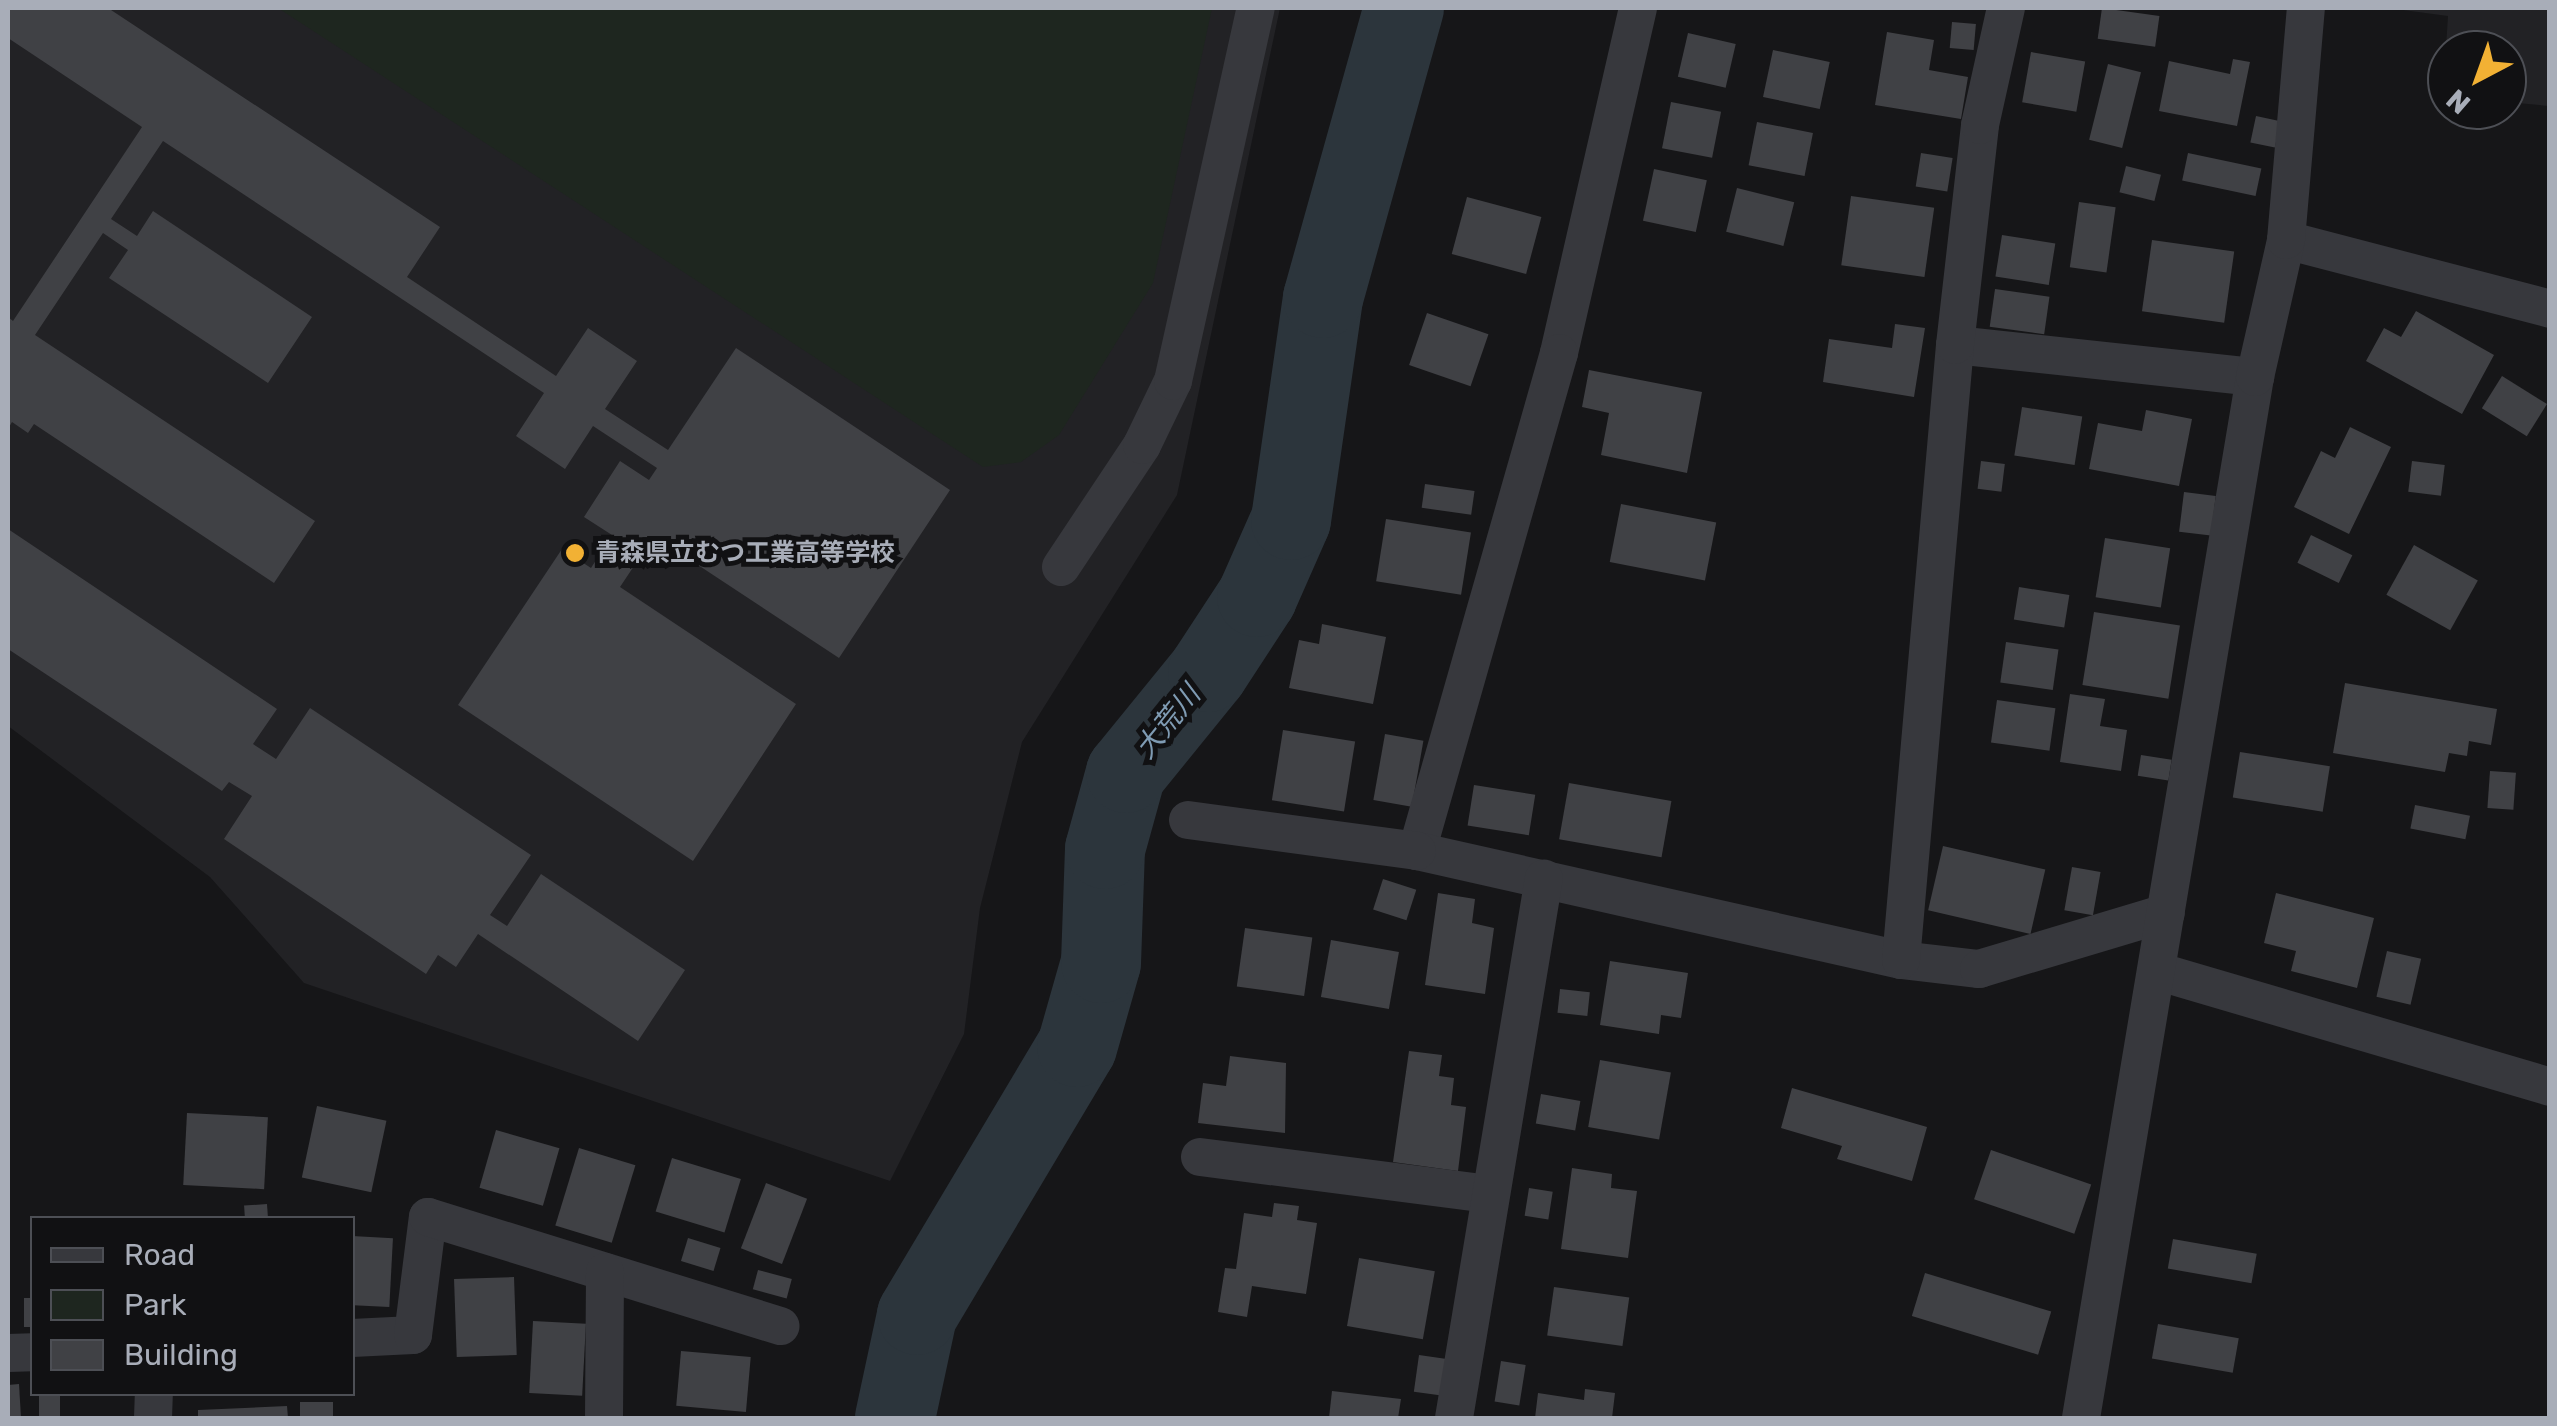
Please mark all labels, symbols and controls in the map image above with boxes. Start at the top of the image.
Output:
north arrow [2427,30,2527,130]
text: N [2440,82,2477,121]
place label: 青森県立むつ工業高等学校 [595,538,895,568]
marker: 青森県立むつ工業高等学校 [564,542,586,564]
water label: 大荒川 [1129,679,1207,765]
legend [30,1216,355,1396]
text: Road [124,1237,195,1273]
text: Park [124,1287,186,1323]
text: Building [124,1337,238,1373]

